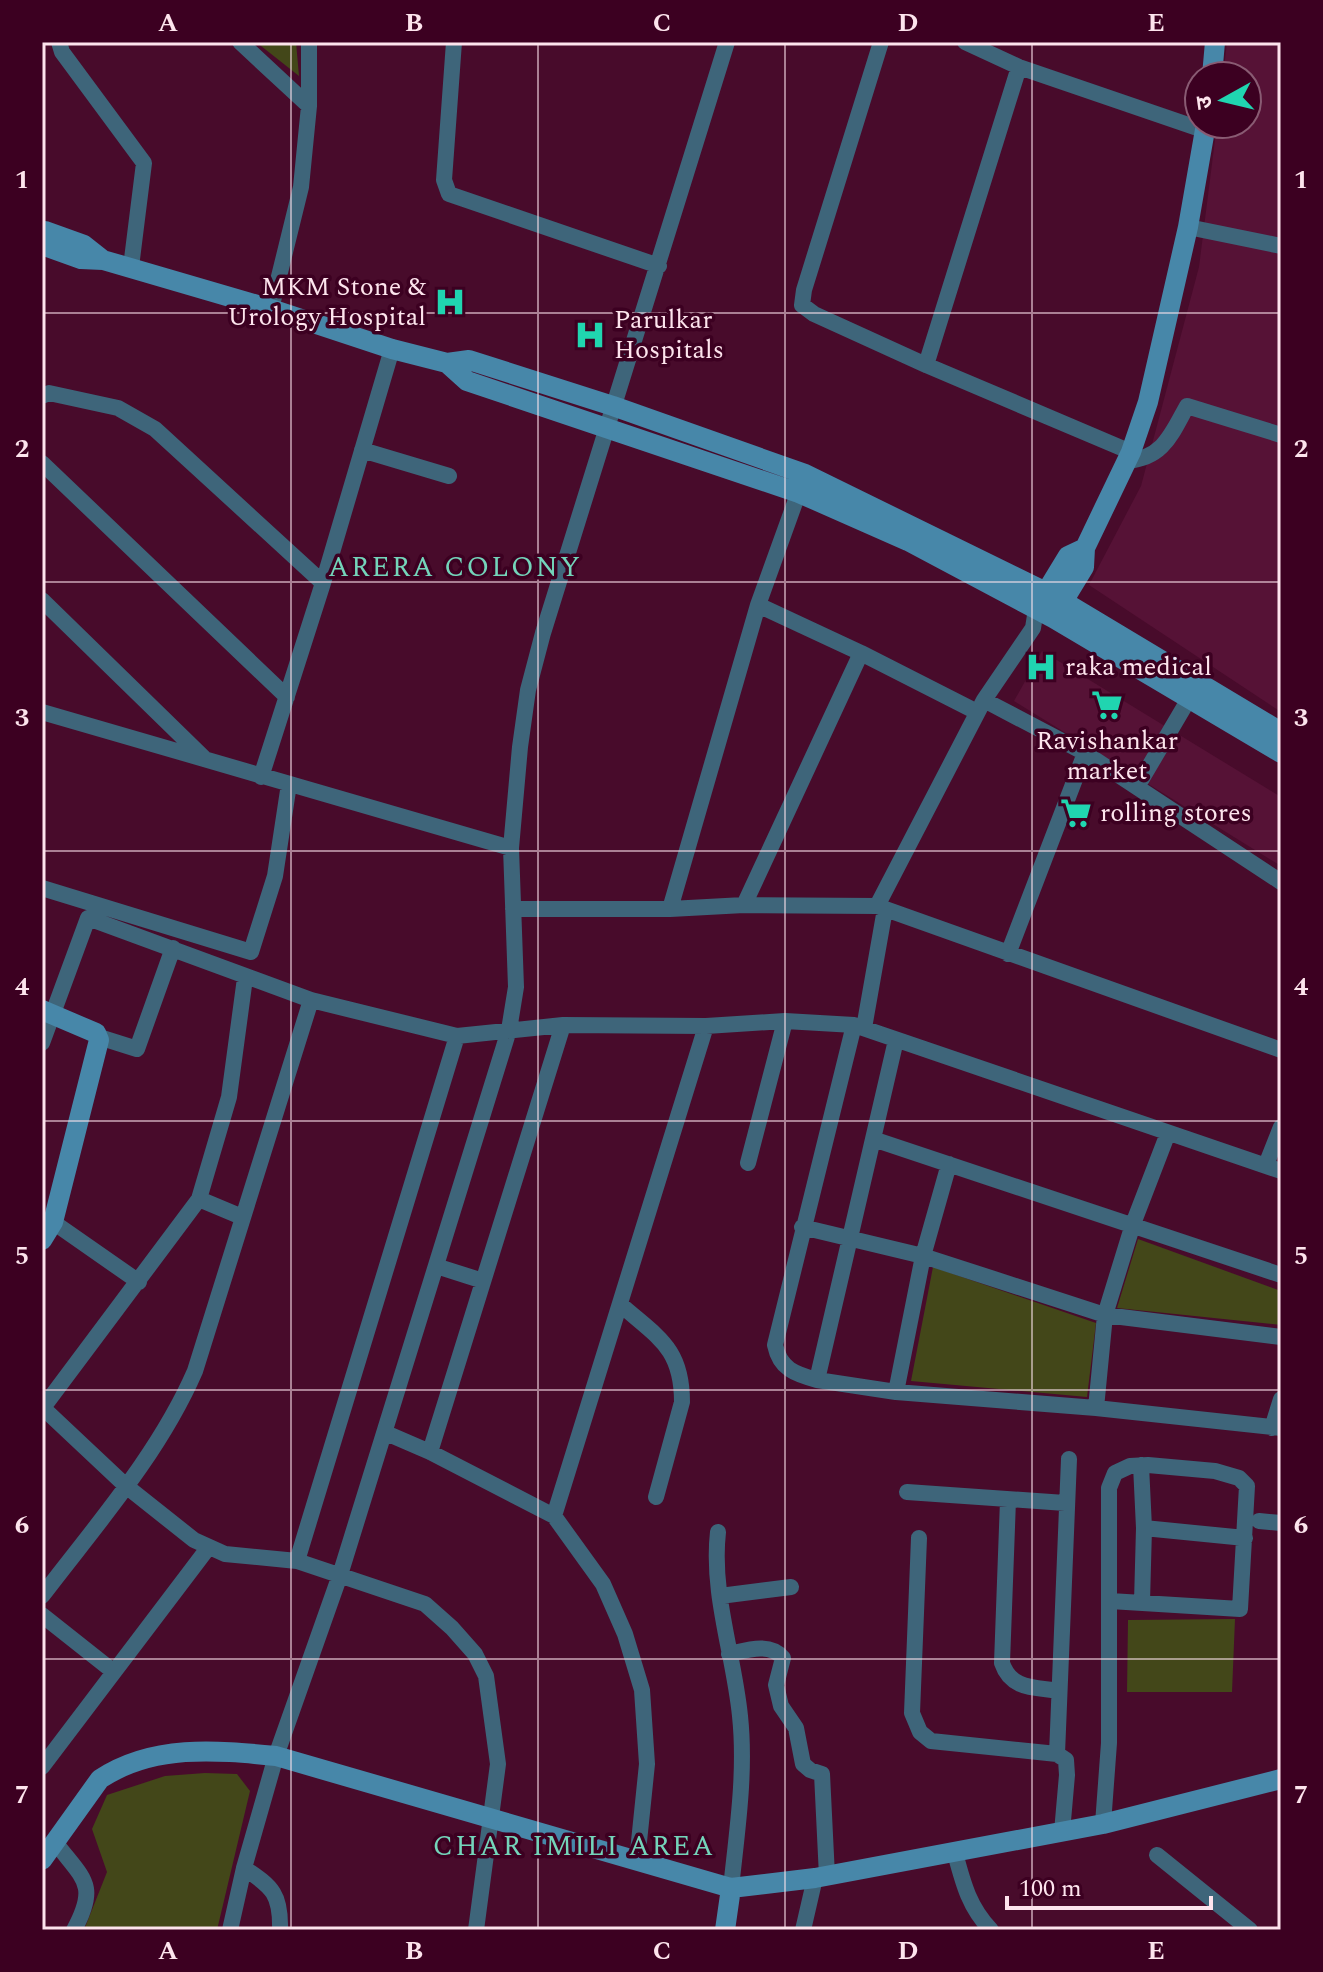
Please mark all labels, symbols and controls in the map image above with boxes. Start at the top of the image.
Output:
text: A [158,3,178,43]
text: B [405,3,423,43]
text: C [653,3,671,43]
text: D [898,3,918,43]
text: E [1147,3,1165,43]
north arrow [1183,60,1263,140]
text: उ [1187,93,1222,111]
text: 1 [15,160,29,200]
text: 1 [1294,160,1308,200]
place label: MKM Stone & Urology Hospital [228,267,427,337]
hospital icon: MKM Stone & Urology Hospital [433,285,467,319]
place label: Parulkar Hospitals [614,300,724,370]
hospital icon: Parulkar Hospitals [573,318,607,352]
text: 2 [15,429,29,469]
text: 2 [1294,429,1308,469]
district label: ARERA COLONY [328,546,582,589]
place label: raka medical [1065,647,1212,687]
hospital icon: raka medical [1024,650,1058,684]
supermarket icon: Ravishankar market [1090,688,1124,722]
text: 3 [15,698,29,738]
text: 3 [1294,698,1308,738]
place label: Ravishankar market [1036,721,1178,791]
place label: rolling stores [1100,793,1252,833]
supermarket icon: rolling stores [1059,796,1093,830]
text: 4 [15,967,30,1007]
text: 4 [1294,967,1309,1007]
text: 5 [15,1236,29,1276]
text: 5 [1294,1236,1308,1276]
text: 6 [15,1505,29,1545]
text: 6 [1294,1505,1308,1545]
text: 7 [15,1775,29,1815]
text: 7 [1294,1775,1308,1815]
district label: CHAR IMILI AREA [433,1825,715,1868]
scale bar [1007,1860,1211,1910]
text: 100 m [1019,1871,1082,1907]
text: A [158,1931,178,1971]
text: B [405,1931,423,1971]
text: C [653,1931,671,1971]
text: D [898,1931,918,1971]
text: E [1147,1931,1165,1971]

